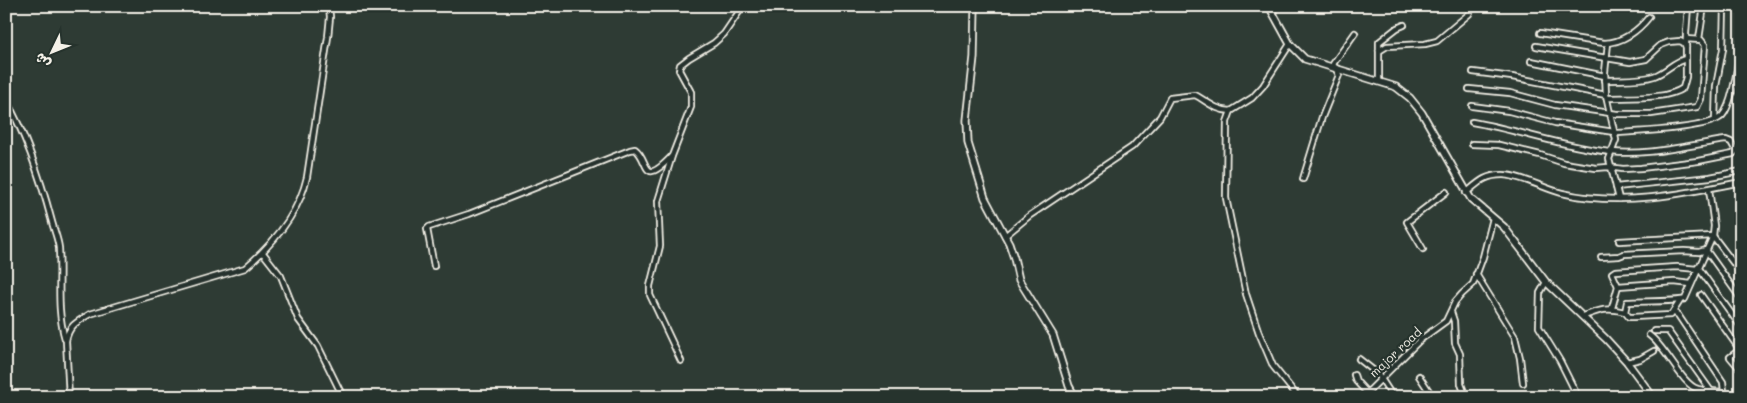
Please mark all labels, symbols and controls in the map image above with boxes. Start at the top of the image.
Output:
north arrow [28,28,78,78]
text: ش [30,49,54,73]
street label: major road [1365,323,1425,380]

